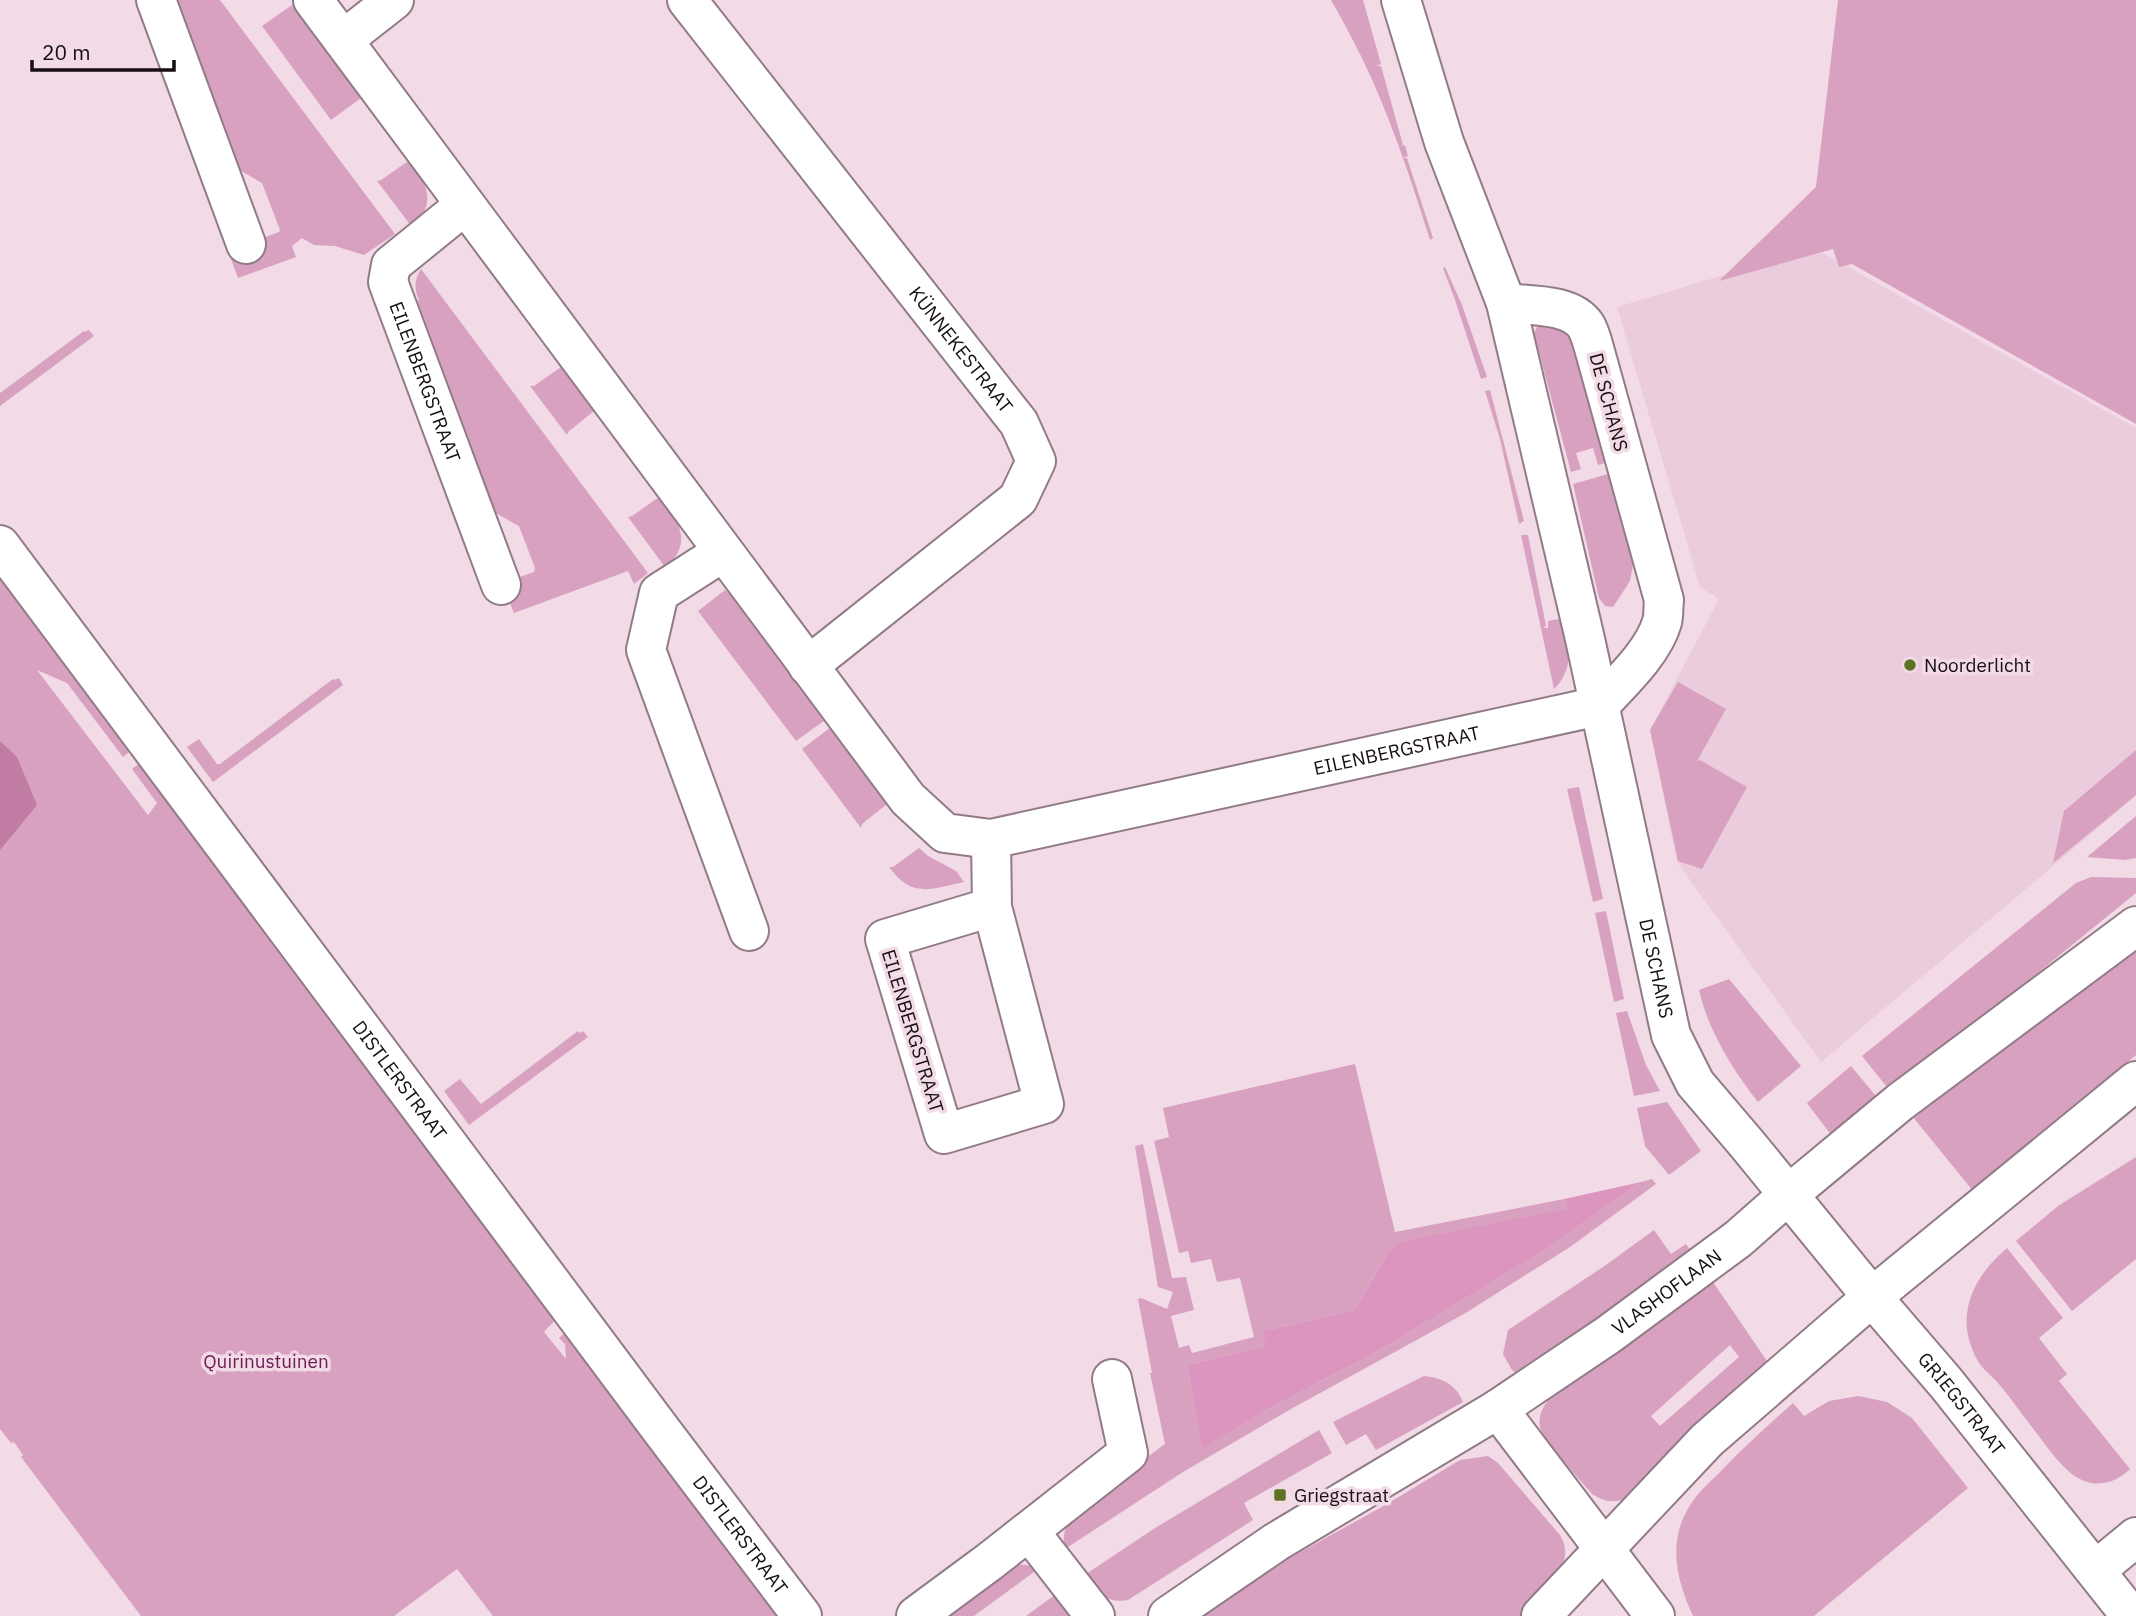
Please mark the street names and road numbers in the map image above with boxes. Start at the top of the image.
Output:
street label: KÜNNEKESTRAAT [904,281,1018,417]
street label: EILENBERGSTRAAT [384,298,466,466]
street label: DE SCHANS [1584,350,1634,454]
street label: EILENBERGSTRAAT [1311,720,1482,780]
street label: DE SCHANS [1634,916,1679,1020]
street label: EILENBERGSTRAAT [877,946,949,1116]
street label: DISTLERSTRAAT [347,1016,452,1145]
street label: VLASHOFLAAN [1607,1243,1726,1340]
street label: GRIEGSTRAAT [1913,1347,2011,1460]
street label: DISTLERSTRAAT [688,1470,793,1599]

